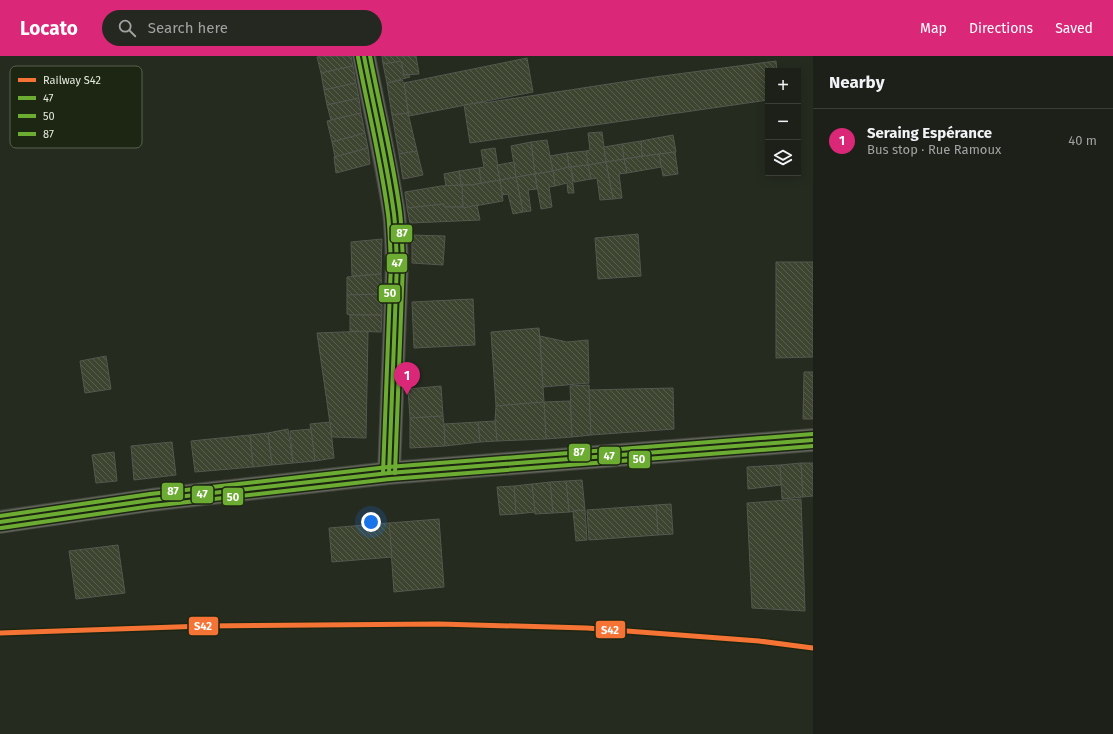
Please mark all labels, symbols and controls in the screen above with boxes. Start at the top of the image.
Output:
search box [102,10,382,46]
text: Locato [20,17,78,40]
icon: search [116,17,138,39]
text: Search here [148,19,228,37]
text: Map [920,20,947,37]
text: Directions [969,20,1033,37]
text: Saved [1055,20,1093,37]
legend [10,66,142,148]
map controls [765,68,801,176]
button: + [765,68,801,104]
text: Nearby [829,72,884,93]
text: Railway S42 [43,74,101,87]
text: 47 [43,92,54,105]
button: − [765,104,801,140]
text: 50 [43,110,55,123]
text: Seraing Espérance [867,124,992,142]
text: 87 [43,128,54,141]
text: 1 [839,133,845,148]
text: 40 m [1068,133,1097,148]
button: layers [765,140,801,176]
text: Bus stop · Rue Ramoux [867,142,1001,157]
line badge: 87 [390,224,413,243]
text: 87 [396,227,408,240]
line badge: 47 [386,253,408,273]
text: 47 [391,257,403,270]
line badge: 50 [378,284,401,303]
text: 50 [384,287,397,300]
pin: 1 [394,362,420,395]
line badge: 87 [568,443,591,462]
text: 87 [573,446,585,459]
line badge: 47 [598,446,621,465]
text: 47 [603,450,615,463]
line badge: 50 [628,450,651,469]
text: 50 [633,453,646,466]
line badge: 87 [161,482,184,501]
text: 87 [167,485,179,498]
line badge: 47 [191,485,214,504]
line badge: 50 [222,487,244,506]
text: 47 [196,488,208,501]
text: 50 [227,491,240,504]
your location [361,512,381,532]
line badge: S42 [188,616,219,636]
text: S42 [194,620,212,633]
line badge: S42 [595,620,626,639]
text: S42 [601,624,619,637]

